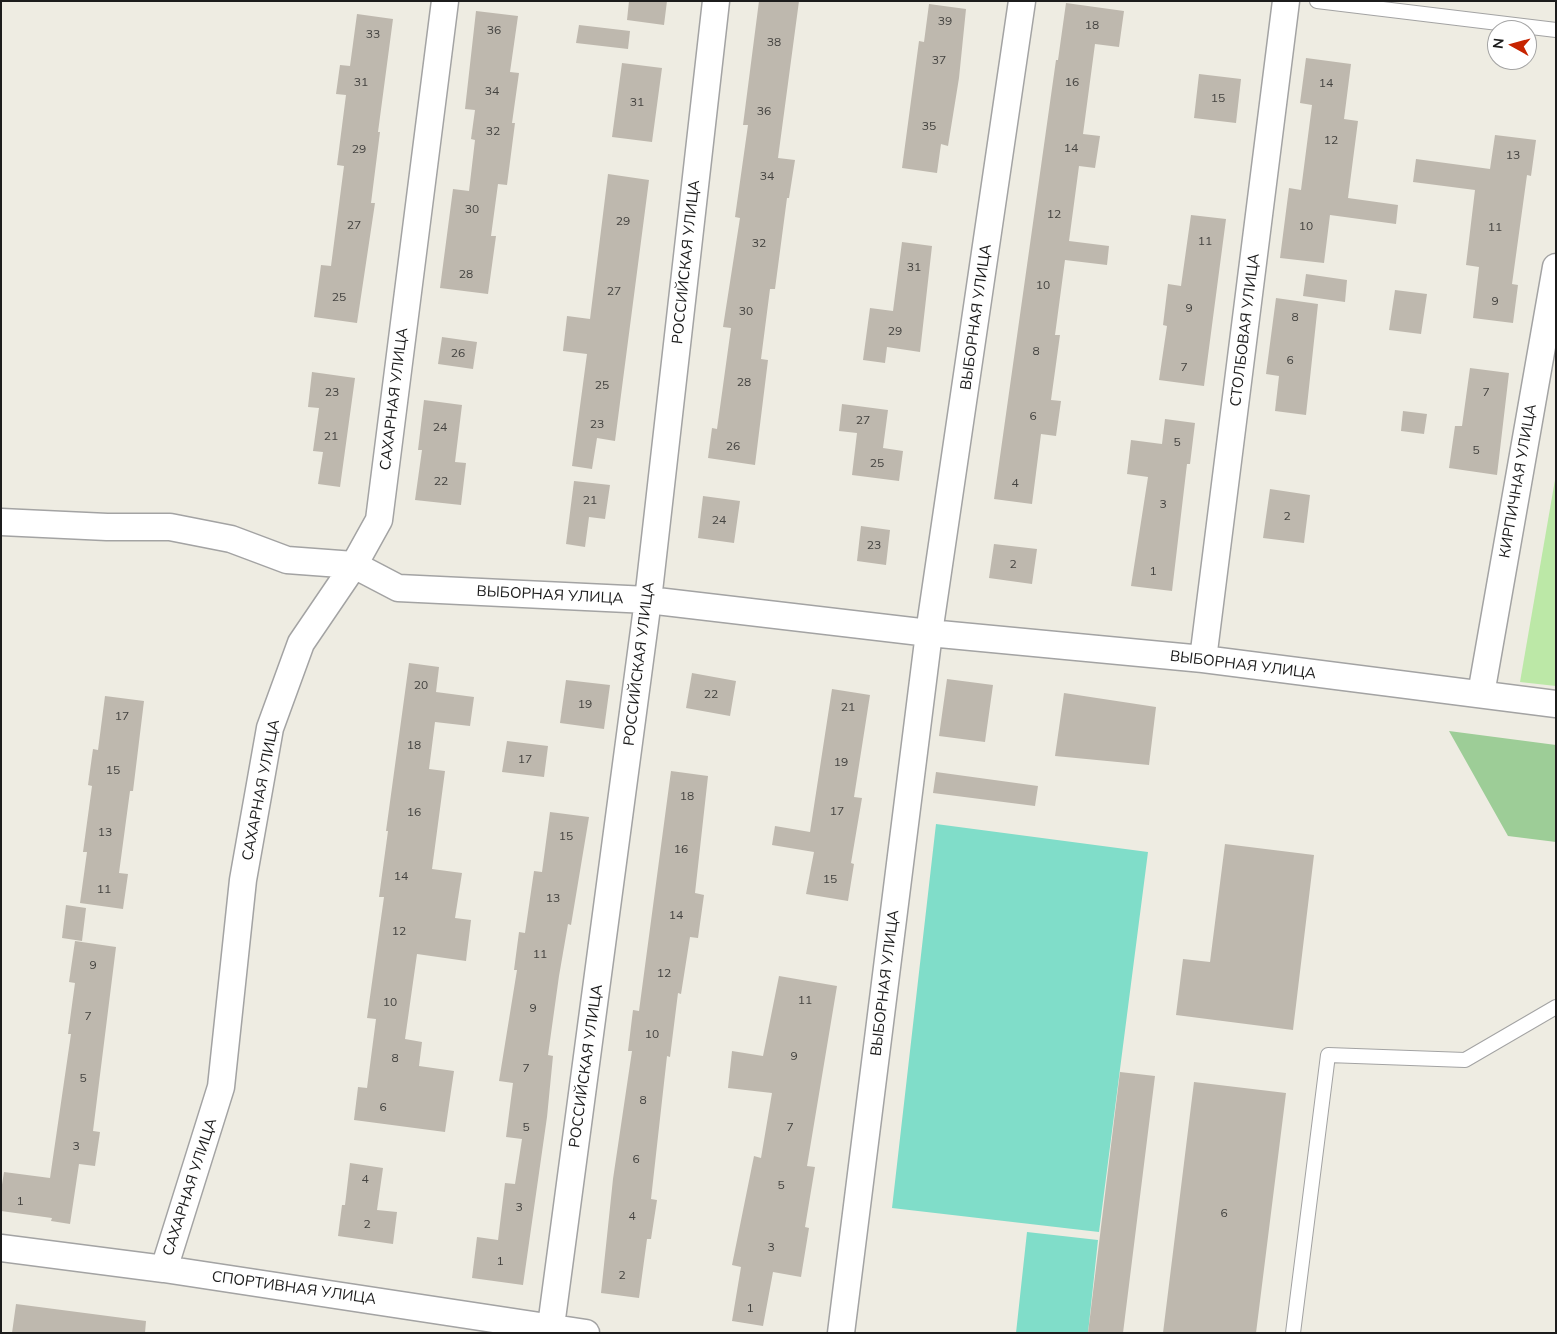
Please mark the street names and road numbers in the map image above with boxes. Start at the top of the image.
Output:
street label: РОССИЙСКАЯ УЛИЦА [668,179,704,345]
street label: ВЫБОРНАЯ УЛИЦА [957,243,995,391]
street label: СТОЛБОВАЯ УЛИЦА [1227,252,1263,408]
street label: САХАРНАЯ УЛИЦА [376,327,412,471]
street label: КИРПИЧНАЯ УЛИЦА [1496,402,1540,560]
street label: РОССИЙСКАЯ УЛИЦА [620,581,658,747]
street label: ВЫБОРНАЯ УЛИЦА [476,582,624,608]
street label: ВЫБОРНАЯ УЛИЦА [1169,647,1317,683]
street label: САХАРНАЯ УЛИЦА [238,718,284,862]
street label: ВЫБОРНАЯ УЛИЦА [867,909,903,1057]
street label: РОССИЙСКАЯ УЛИЦА [566,983,606,1149]
street label: САХАРНАЯ УЛИЦА [159,1116,221,1258]
street label: СПОРТИВНАЯ УЛИЦА [211,1268,377,1308]

